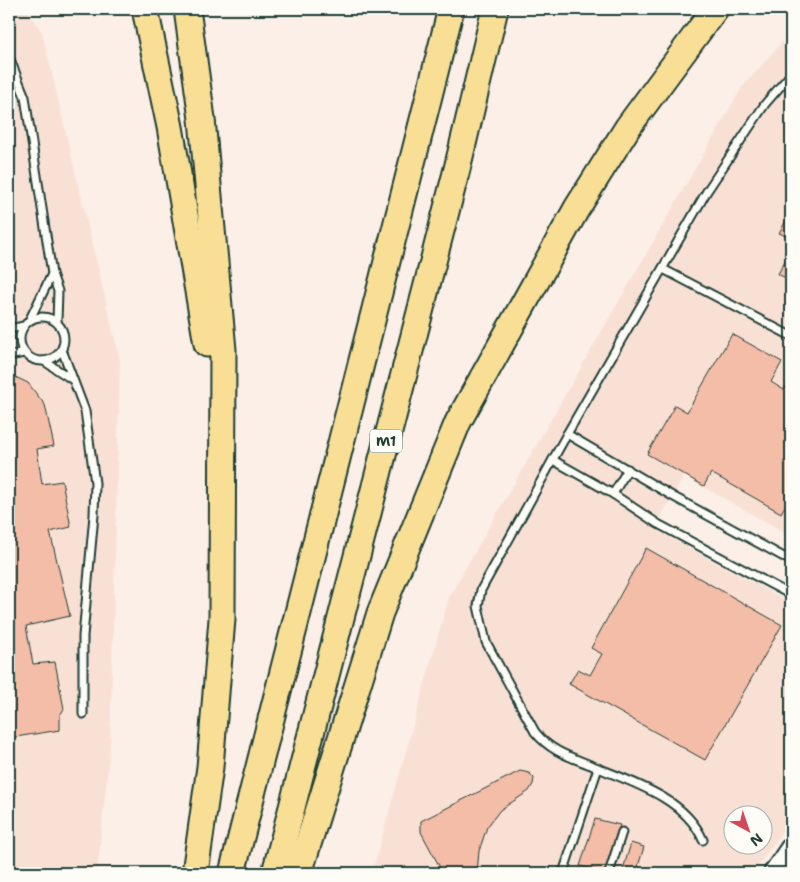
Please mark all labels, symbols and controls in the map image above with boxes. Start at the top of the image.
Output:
road number: M1 [370,430,402,452]
north arrow [722,804,772,854]
text: N [746,829,766,850]

